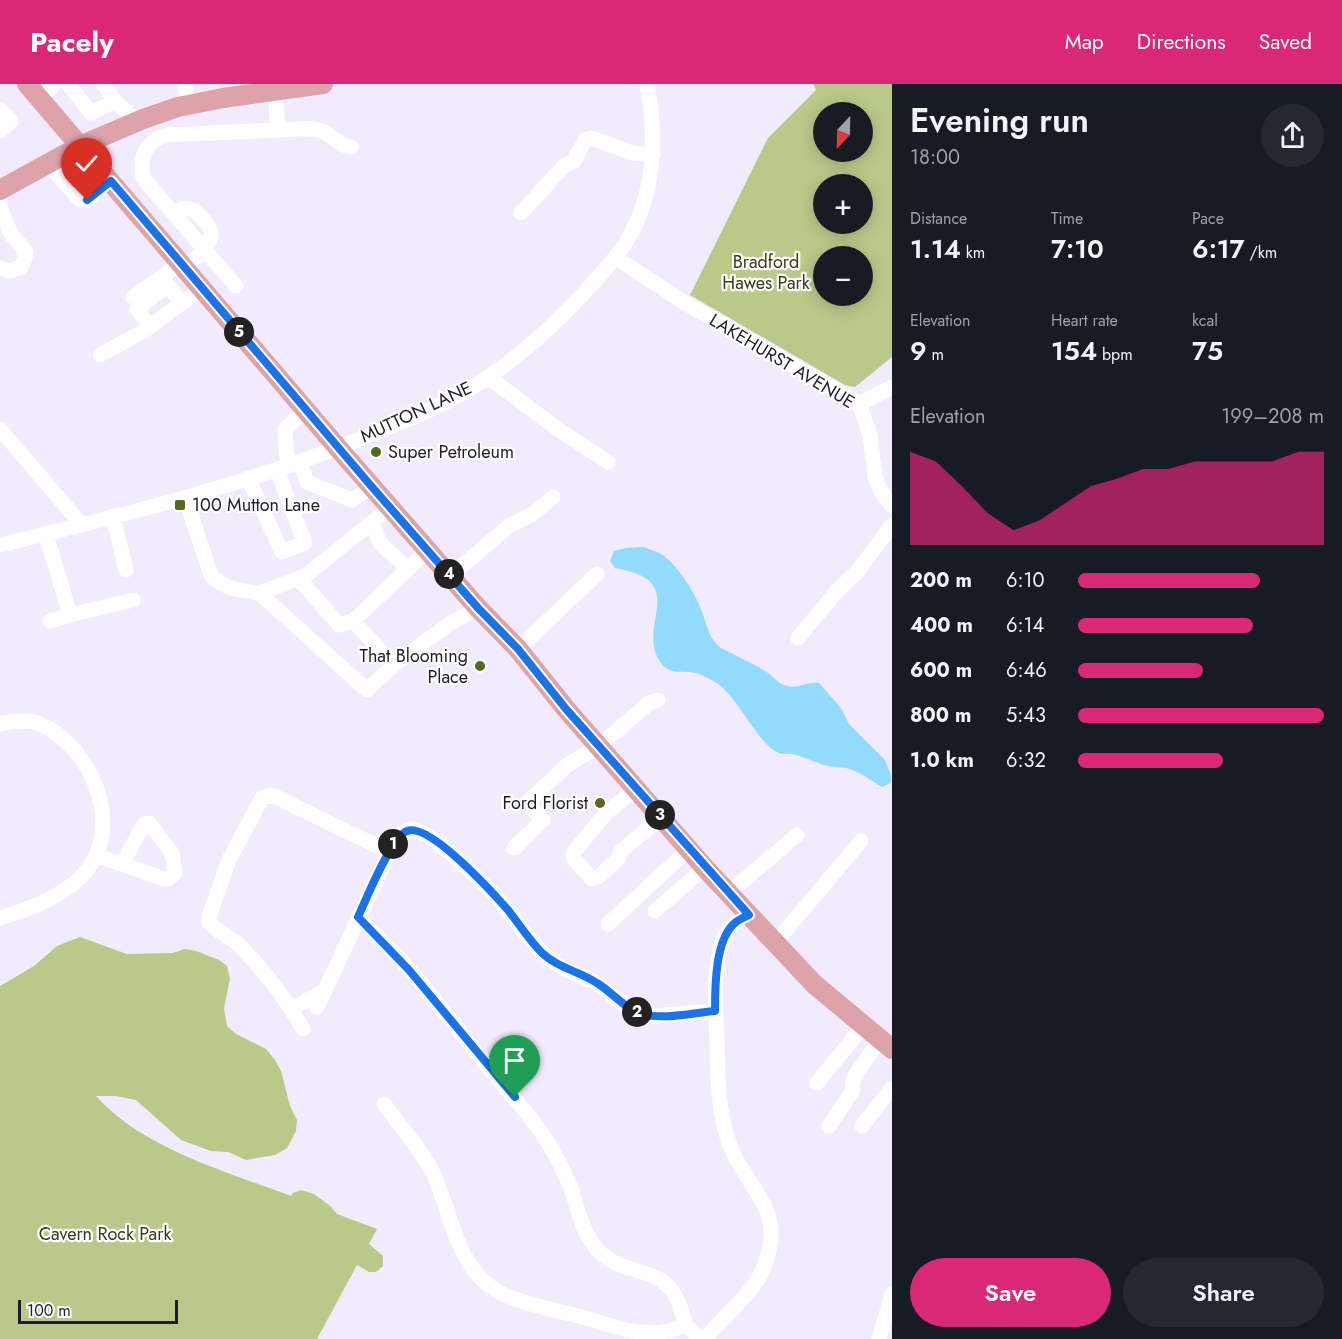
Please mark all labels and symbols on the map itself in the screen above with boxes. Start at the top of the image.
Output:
north arrow [813,102,873,162]
pin [61,138,112,200]
park label: Bradford Hawes Park [722,249,810,296]
street label: LAKEHURST AVENUE [704,307,860,415]
pin: 5 [224,317,254,347]
street label: MUTTON LANE [356,375,476,449]
place label: Super Petroleum [388,439,514,465]
marker: Super Petroleum [369,445,383,459]
place label: 100 Mutton Lane [192,492,320,518]
marker: 100 Mutton Lane [173,498,187,512]
pin: 4 [434,559,464,589]
place label: That Blooming Place [360,643,468,690]
marker: That Blooming Place [473,659,487,673]
place label: Ford Florist [502,790,589,816]
marker: Ford Florist [593,796,607,810]
pin: 3 [645,800,675,830]
pin: 1 [378,829,408,859]
pin: 2 [622,997,652,1027]
pin [489,1035,540,1097]
park label: Cavern Rock Park [39,1221,171,1247]
scale bar [18,1297,178,1324]

